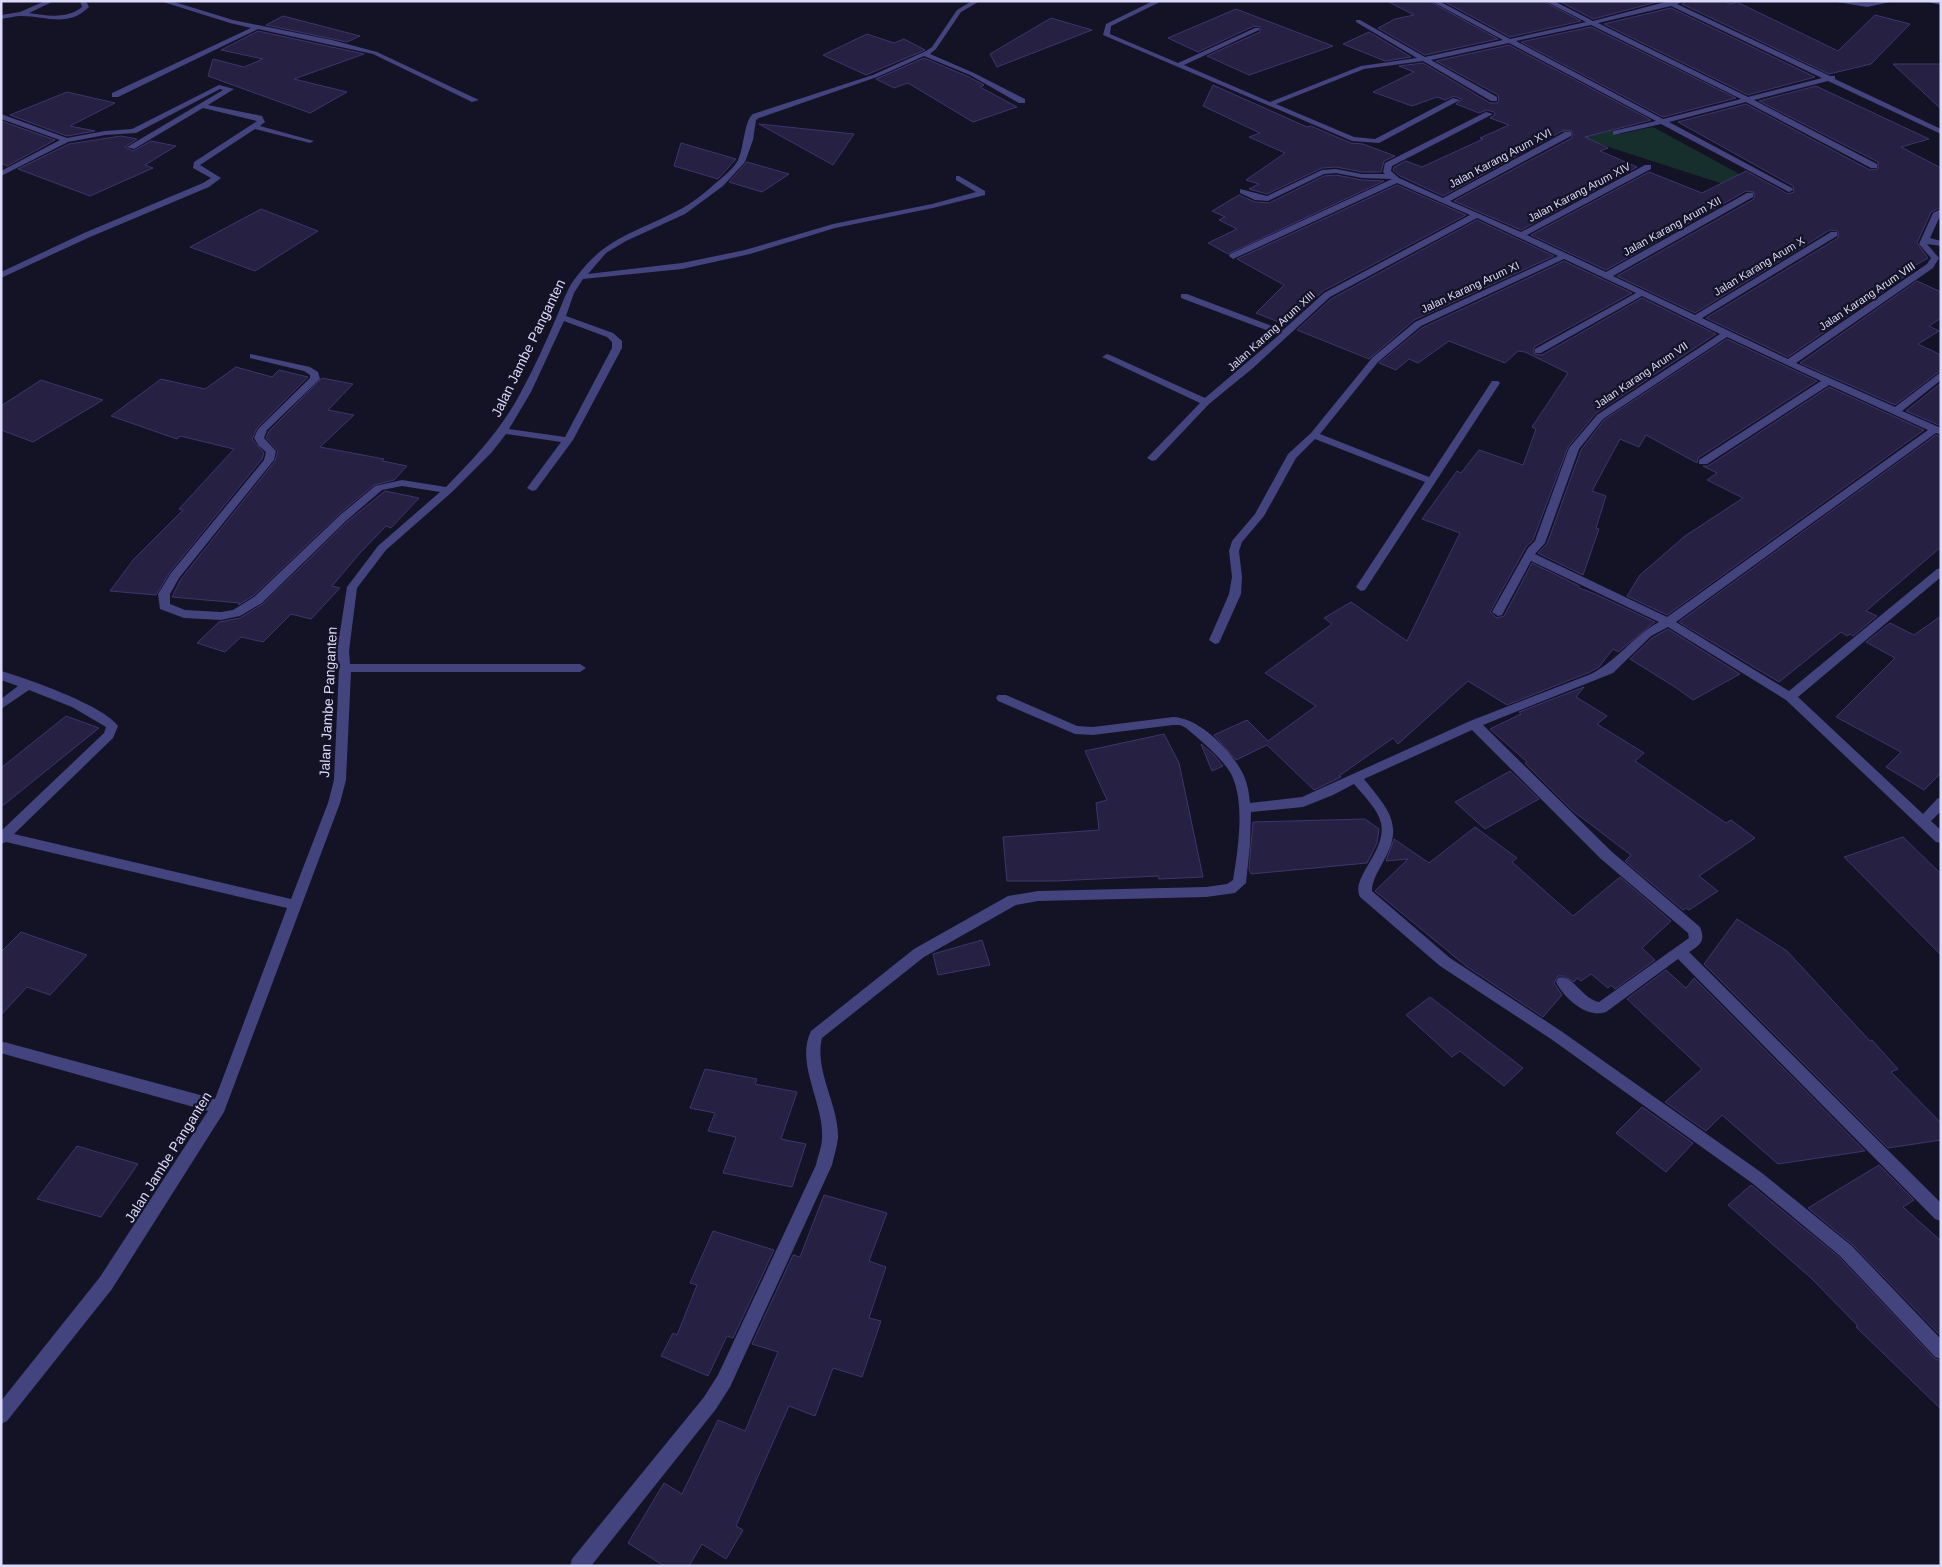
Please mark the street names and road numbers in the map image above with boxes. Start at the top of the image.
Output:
street label: Jalan Karang Arum XVI [1447,126,1553,190]
street label: Jalan Karang Arum XIV [1526,160,1633,224]
street label: Jalan Karang Arum XII [1621,194,1723,258]
street label: Jalan Karang Arum X [1711,234,1807,298]
street label: Jalan Karang Arum XI [1419,259,1521,315]
street label: Jalan Karang Arum VIII [1817,259,1917,333]
street label: Jalan Jambe Panganten [488,277,568,419]
street label: Jalan Karang Arum XIII [1225,289,1317,373]
street label: Jalan Karang Arum VII [1592,339,1690,411]
street label: Jalan Jambe Panganten [316,626,340,778]
street label: Jalan Jambe Panganten [121,1089,215,1225]

